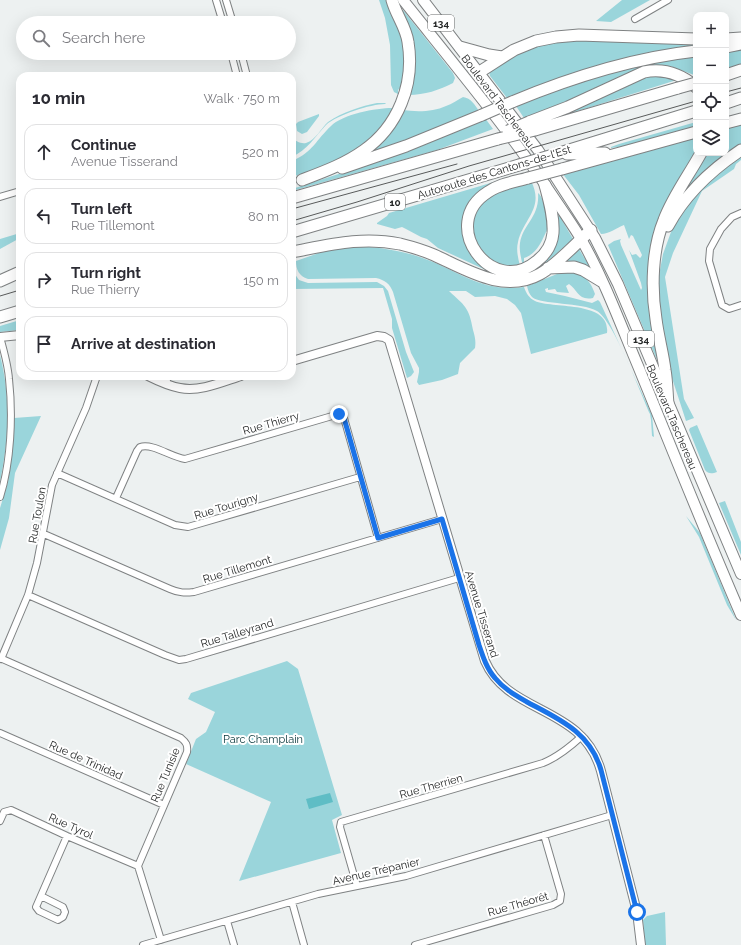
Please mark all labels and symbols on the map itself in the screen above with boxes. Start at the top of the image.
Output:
road number: 134 [428,15,454,31]
street label: Boulevard Taschereau [458,52,537,150]
street label: Autoroute des Cantons-de-l'Est [416,143,573,202]
road number: 10 [385,194,405,210]
road number: 134 [628,331,654,347]
street label: Boulevard Taschereau [643,363,700,472]
route end [330,405,348,423]
street label: Rue Thierry [241,409,301,438]
street label: Rue Toulon [26,486,49,544]
street label: Rue Tourigny [192,491,260,522]
street label: Rue Tillemont [201,553,273,586]
street label: Avenue Tisserand [462,569,501,659]
street label: Rue Talleyrand [199,616,275,651]
park label: Parc Champlain [223,733,303,746]
street label: Rue de Trinidad [47,738,125,783]
street label: Rue Tunisie [148,746,183,804]
street label: Rue Therrien [398,771,464,802]
street label: Rue Tyrol [46,811,95,842]
street label: Avenue Trépanier [331,855,421,888]
street label: Rue Théorêt [486,890,550,919]
route start [628,903,646,921]

